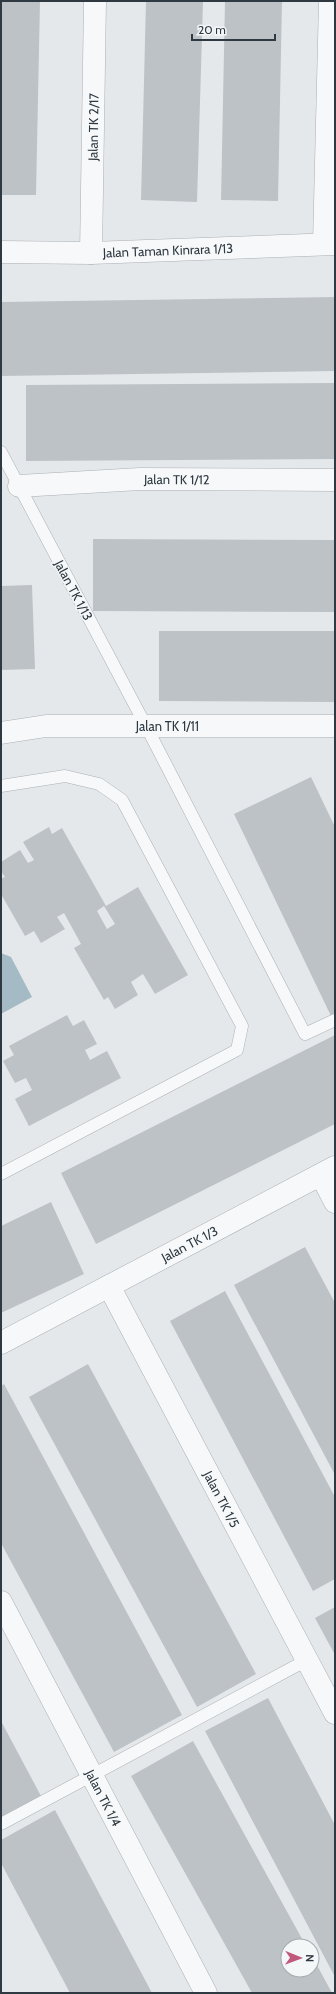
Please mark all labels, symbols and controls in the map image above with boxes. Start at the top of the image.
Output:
scale bar [192,16,275,42]
text: 20 m [198,22,226,37]
street label: Jalan TK 2/17 [84,92,102,162]
street label: Jalan Taman Kinrara 1/13 [102,240,233,261]
street label: Jalan TK 1/12 [143,471,210,487]
street label: Jalan TK 1/13 [51,556,97,623]
street label: Jalan TK 1/11 [135,718,199,734]
street label: Jalan TK 1/3 [158,1222,220,1266]
street label: Jalan TK 1/5 [200,1467,243,1530]
street label: Jalan TK 1/4 [82,1766,125,1829]
north arrow [280,1938,320,1978]
text: N [303,1954,317,1962]

